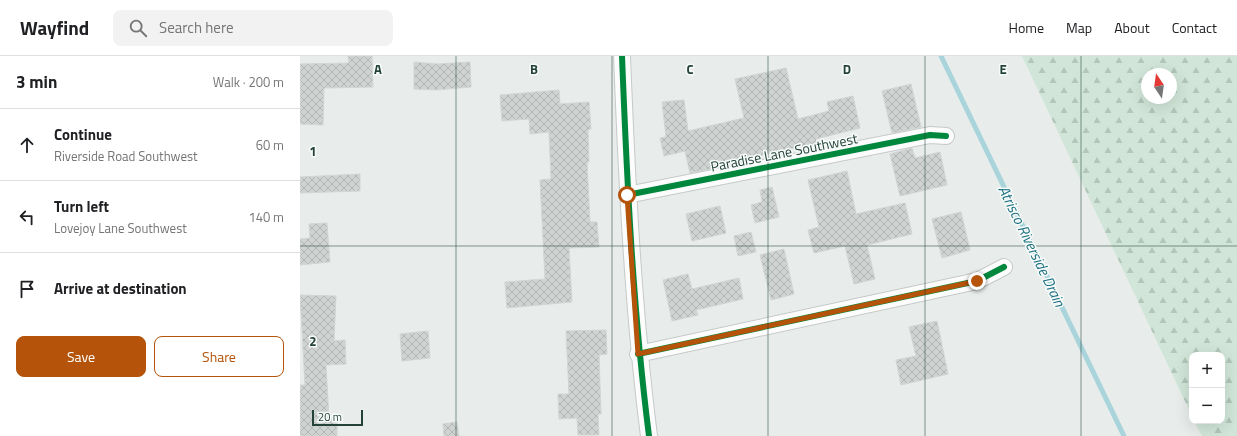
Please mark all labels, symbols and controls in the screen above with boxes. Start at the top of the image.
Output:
search box [113,10,393,46]
text: Wayfind [20,13,89,42]
text: Search here [159,16,234,39]
icon: search [127,17,149,39]
text: Home [1009,17,1044,38]
text: Map [1066,17,1092,38]
text: About [1114,17,1150,38]
text: Contact [1172,17,1217,38]
text: A [374,59,382,79]
text: B [530,59,538,79]
text: C [686,59,694,79]
text: D [843,59,851,79]
text: E [999,59,1007,79]
north arrow [1141,68,1177,104]
text: 3 min [16,69,57,95]
text: Walk · 200 m [213,72,284,92]
text: Continue [54,123,112,146]
street label: Paradise Lane Southwest [709,127,859,177]
icon: ahead [16,134,38,156]
text: 60 m [256,135,284,155]
text: 1 [309,141,317,161]
text: Riverside Road Southwest [54,146,198,166]
water label: Atrisco Riverside Drain [993,181,1072,311]
route start [618,186,636,204]
text: Turn left [54,195,109,218]
icon: left [16,206,38,228]
text: 140 m [248,207,284,227]
text: Lovejoy Lane Southwest [54,218,187,238]
route end [968,272,986,290]
text: Arrive at destination [54,277,187,300]
icon: arrive [16,278,38,300]
text: 2 [309,331,317,351]
button: Save [16,336,146,377]
button: Share [154,336,284,377]
map controls [1189,352,1225,424]
button: + [1189,352,1225,388]
button: − [1189,388,1225,424]
scale bar [312,408,363,427]
text: 20 m [318,409,342,425]

